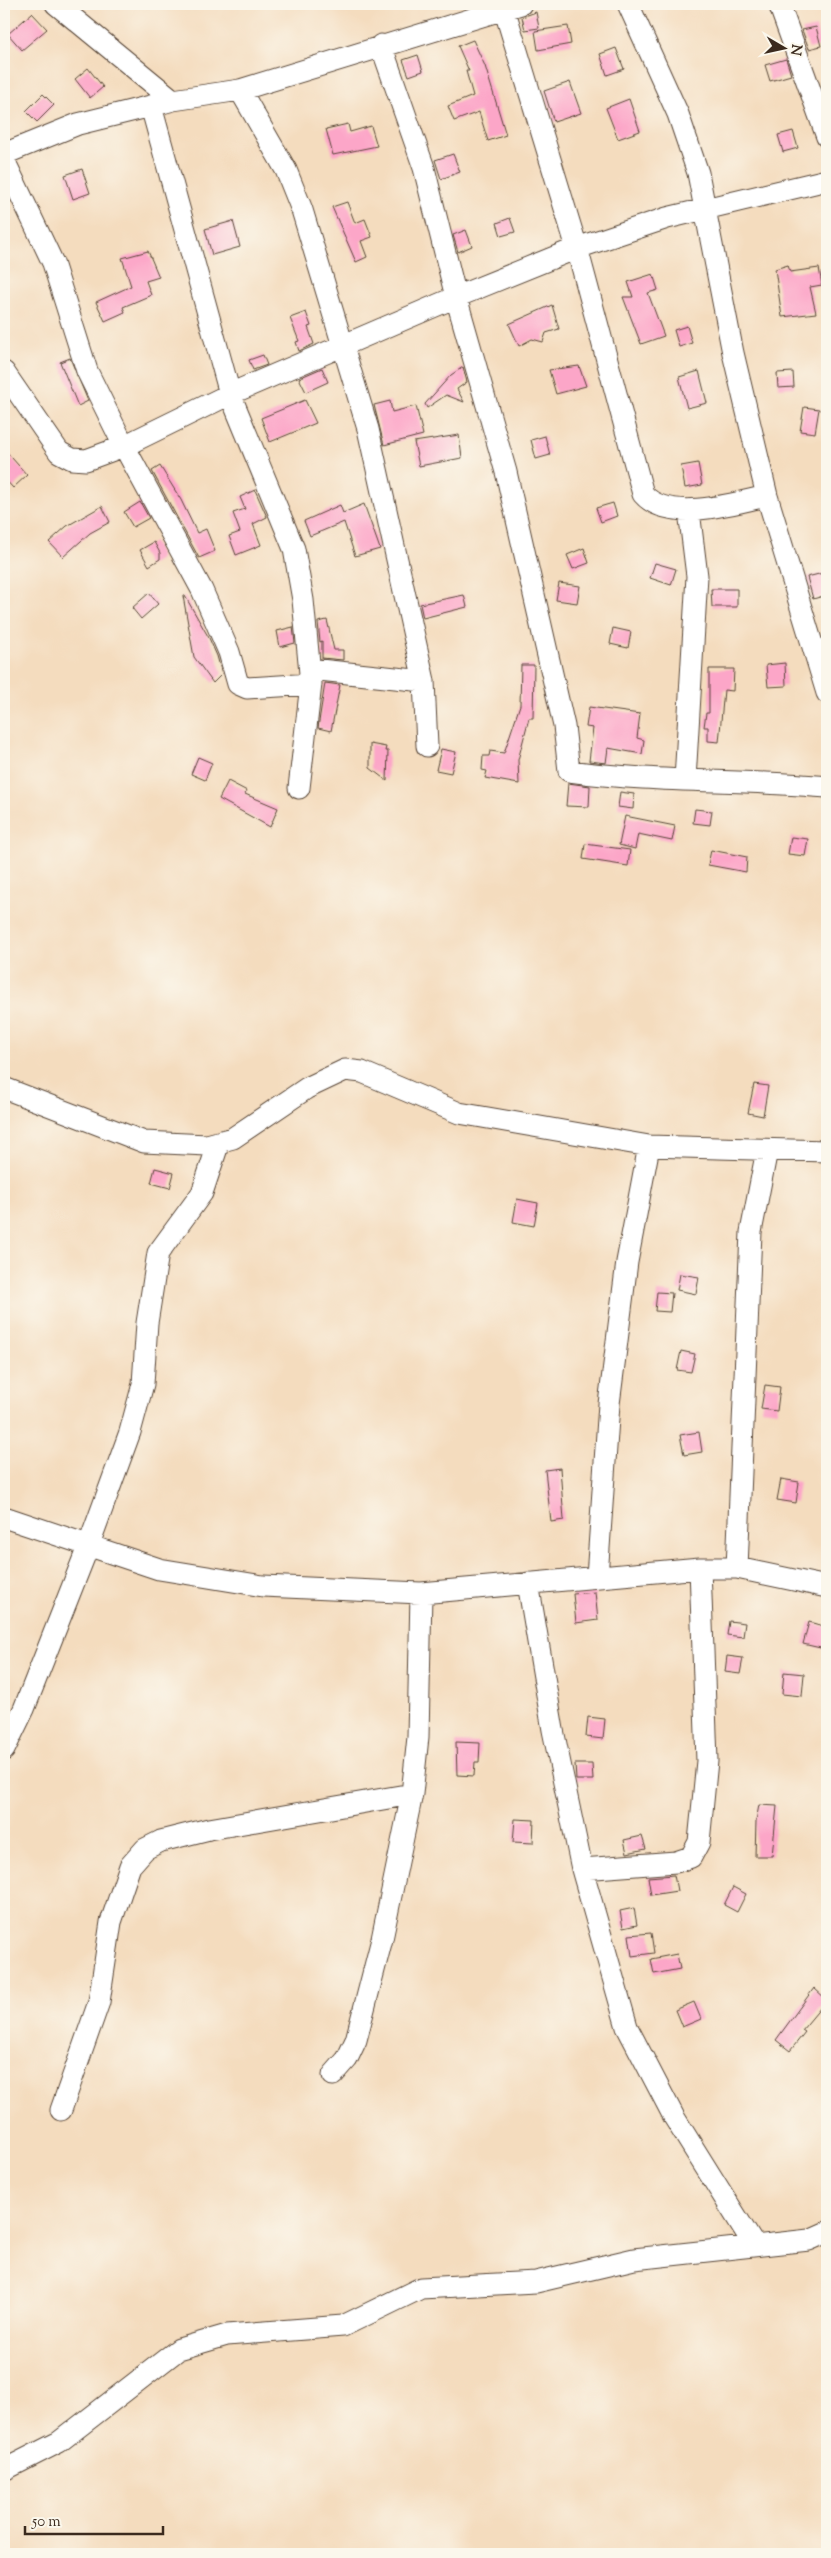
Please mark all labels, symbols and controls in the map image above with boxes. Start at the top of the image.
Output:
north arrow [758,22,808,72]
text: N [784,43,806,57]
scale bar [25,2503,162,2535]
text: 50 m [31,2512,61,2533]

